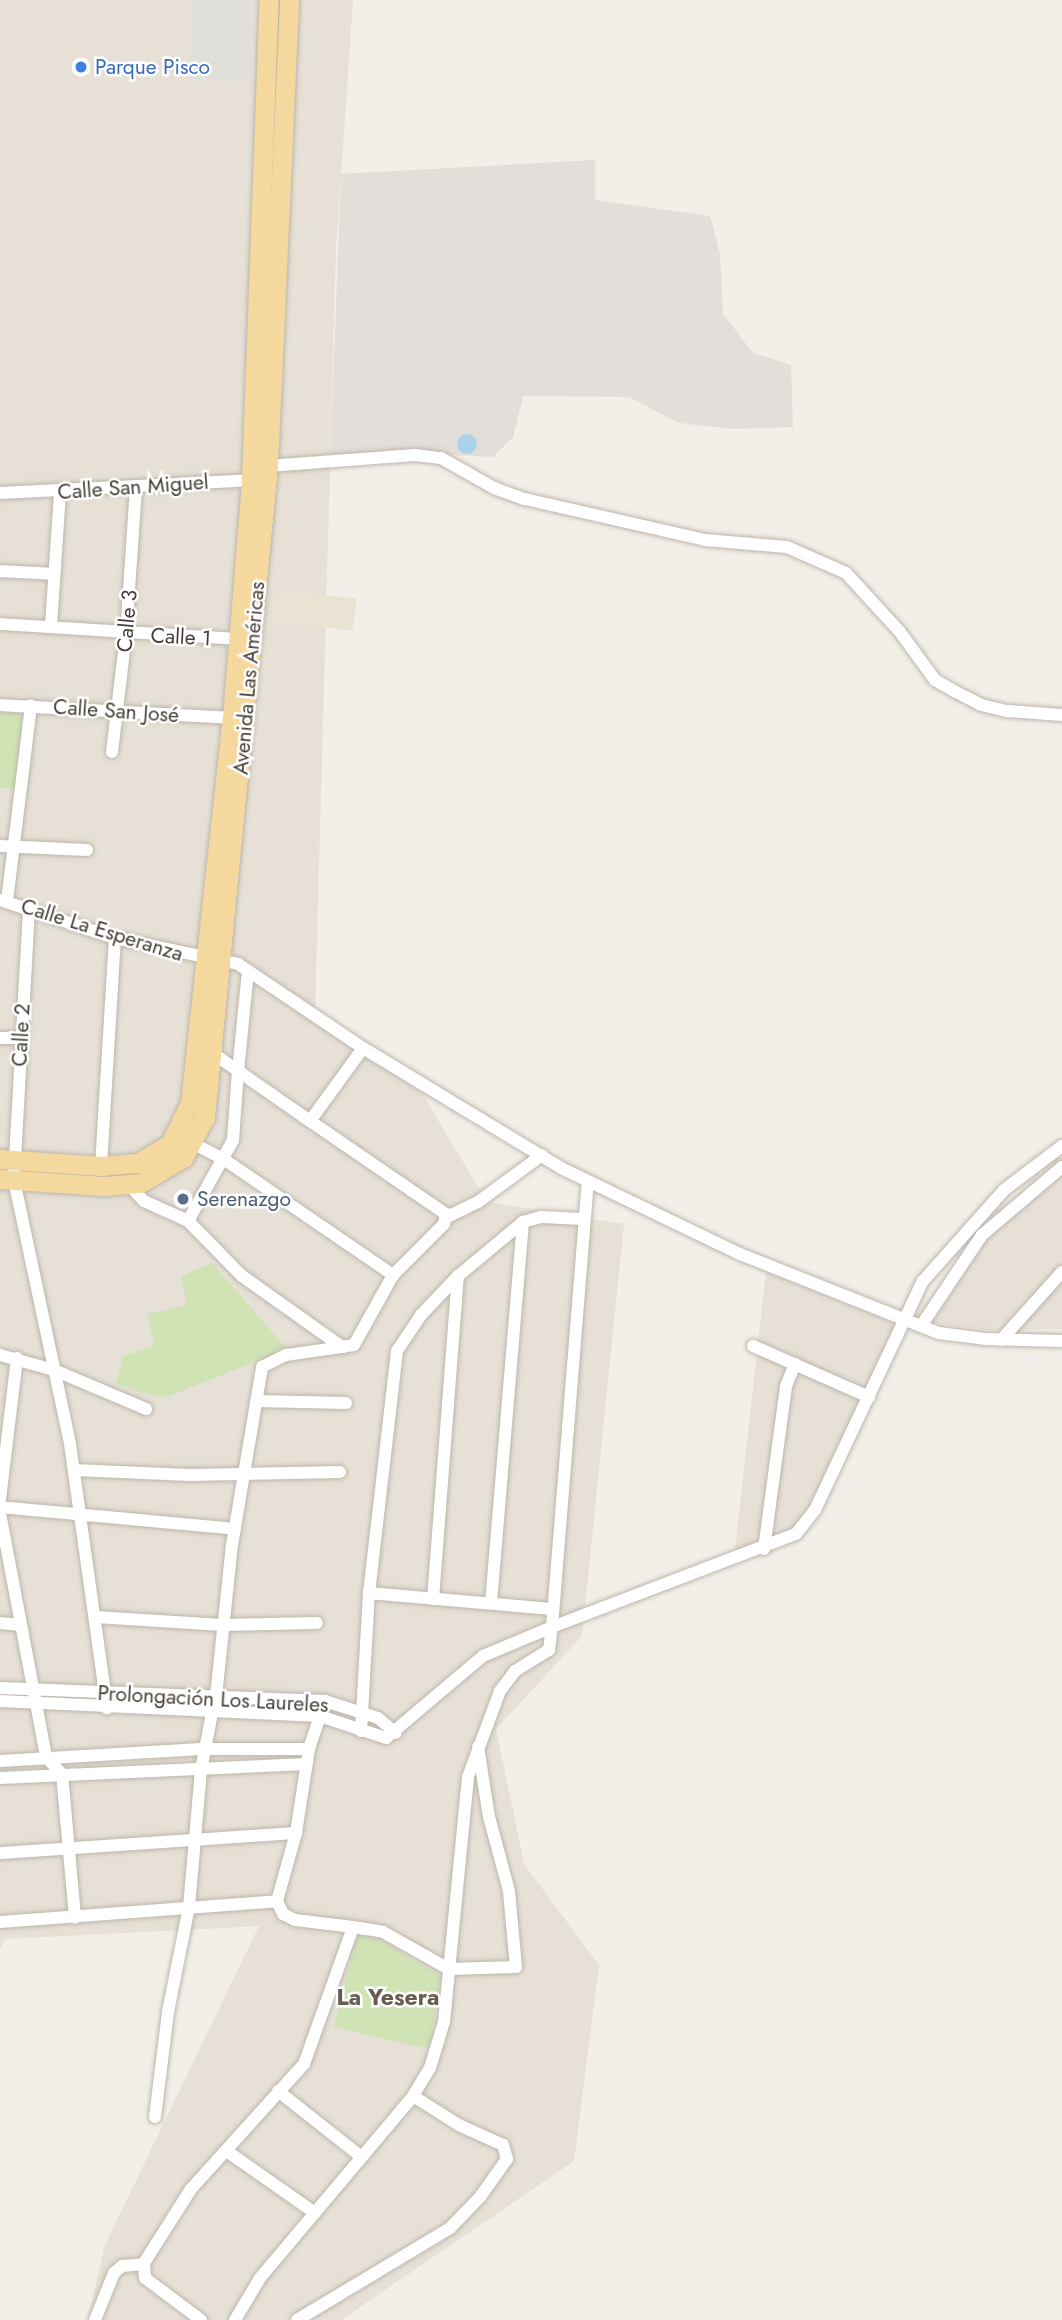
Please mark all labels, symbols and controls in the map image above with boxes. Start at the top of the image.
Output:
place label: Parque Pisco [95,54,210,80]
marker: Parque Pisco [73,59,89,75]
street label: Calle San Miguel [57,469,209,505]
street label: Avenida Las Américas [228,580,270,776]
street label: Calle 3 [112,589,142,653]
street label: Calle 1 [150,623,212,651]
street label: Calle San José [52,694,180,728]
street label: Calle La Esperanza [18,893,186,967]
street label: Calle 2 [7,1003,35,1067]
place label: Serenazgo [197,1186,291,1212]
marker: Serenazgo [175,1191,191,1207]
street label: Prolongación Los Laureles [97,1680,329,1718]
district label: La Yesera [336,1983,440,2011]

